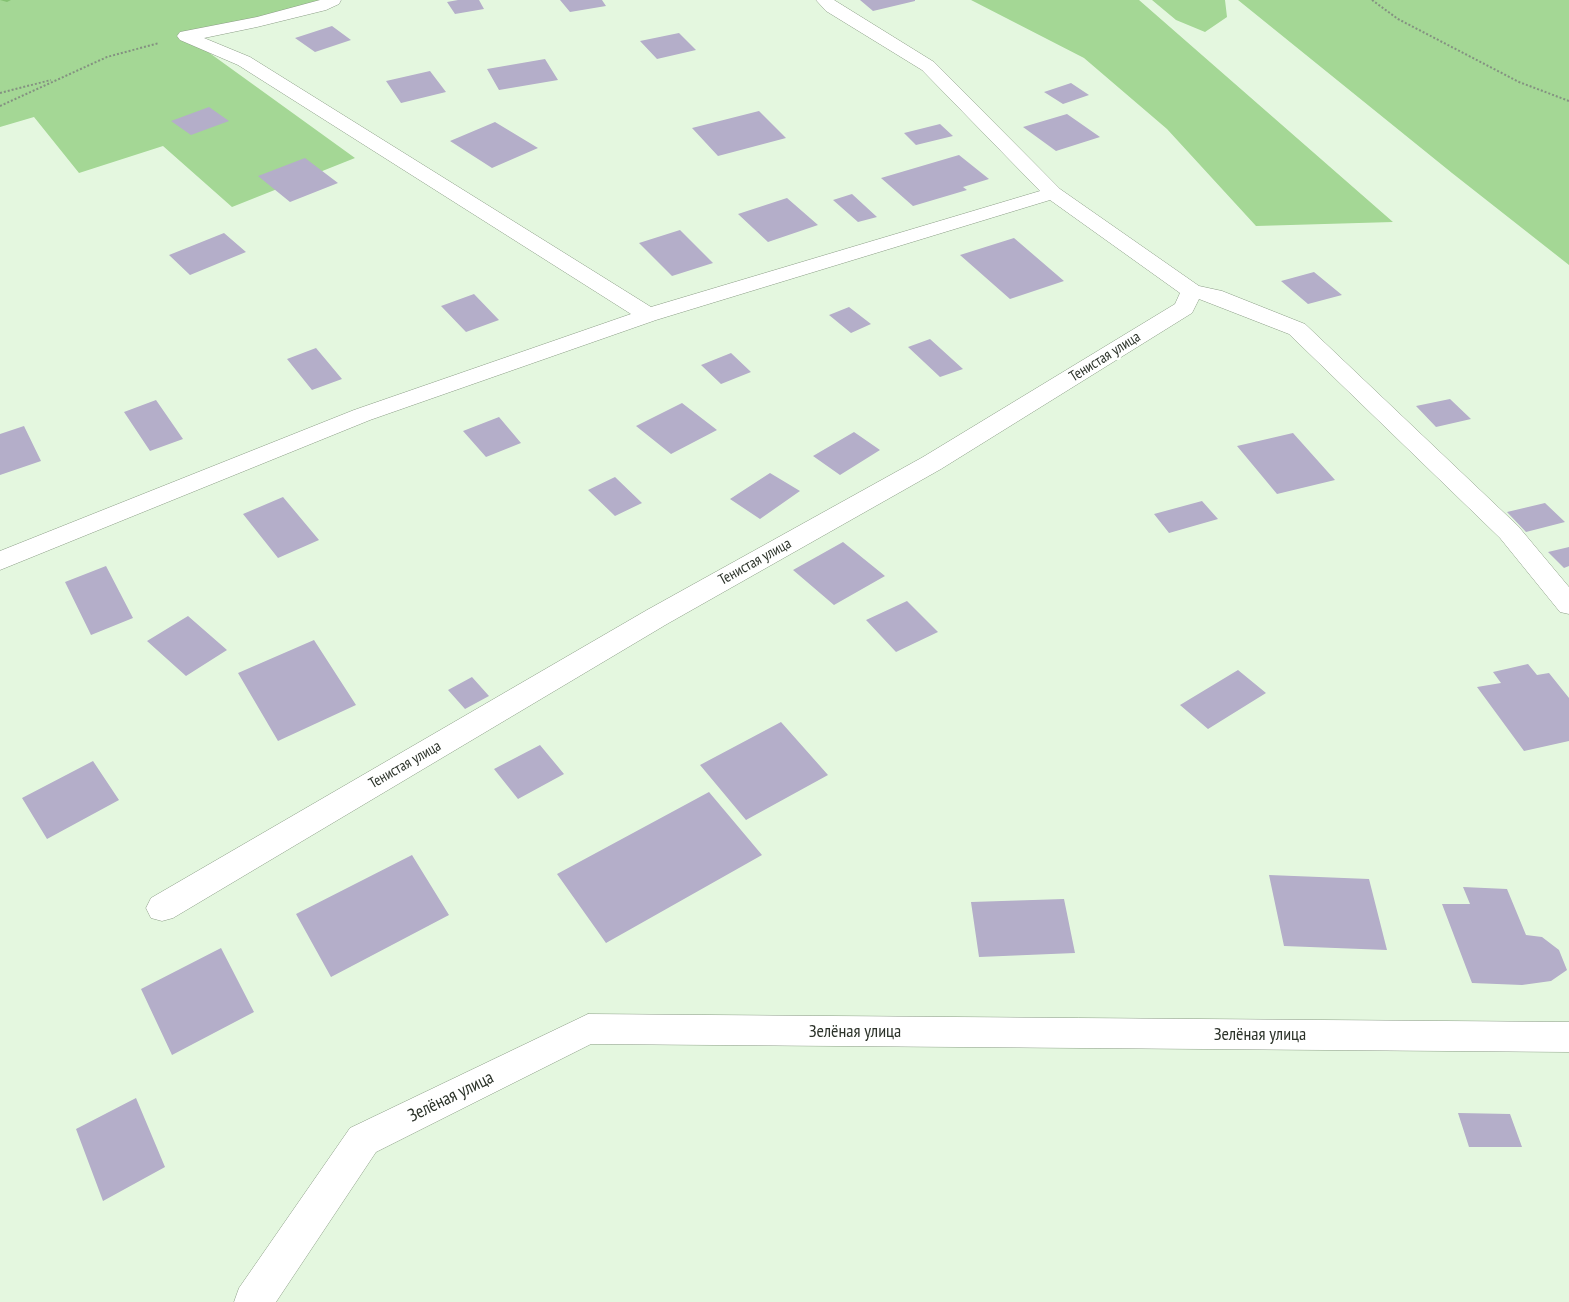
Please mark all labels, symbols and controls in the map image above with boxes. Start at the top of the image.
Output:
street label: Тенистая улица [1066,328,1144,386]
street label: Тенистая улица [716,535,794,589]
street label: Тенистая улица [366,737,444,793]
street label: Зелёная улица [809,1021,901,1043]
street label: Зелёная улица [1214,1024,1306,1046]
street label: Зелёная улица [405,1067,497,1127]

